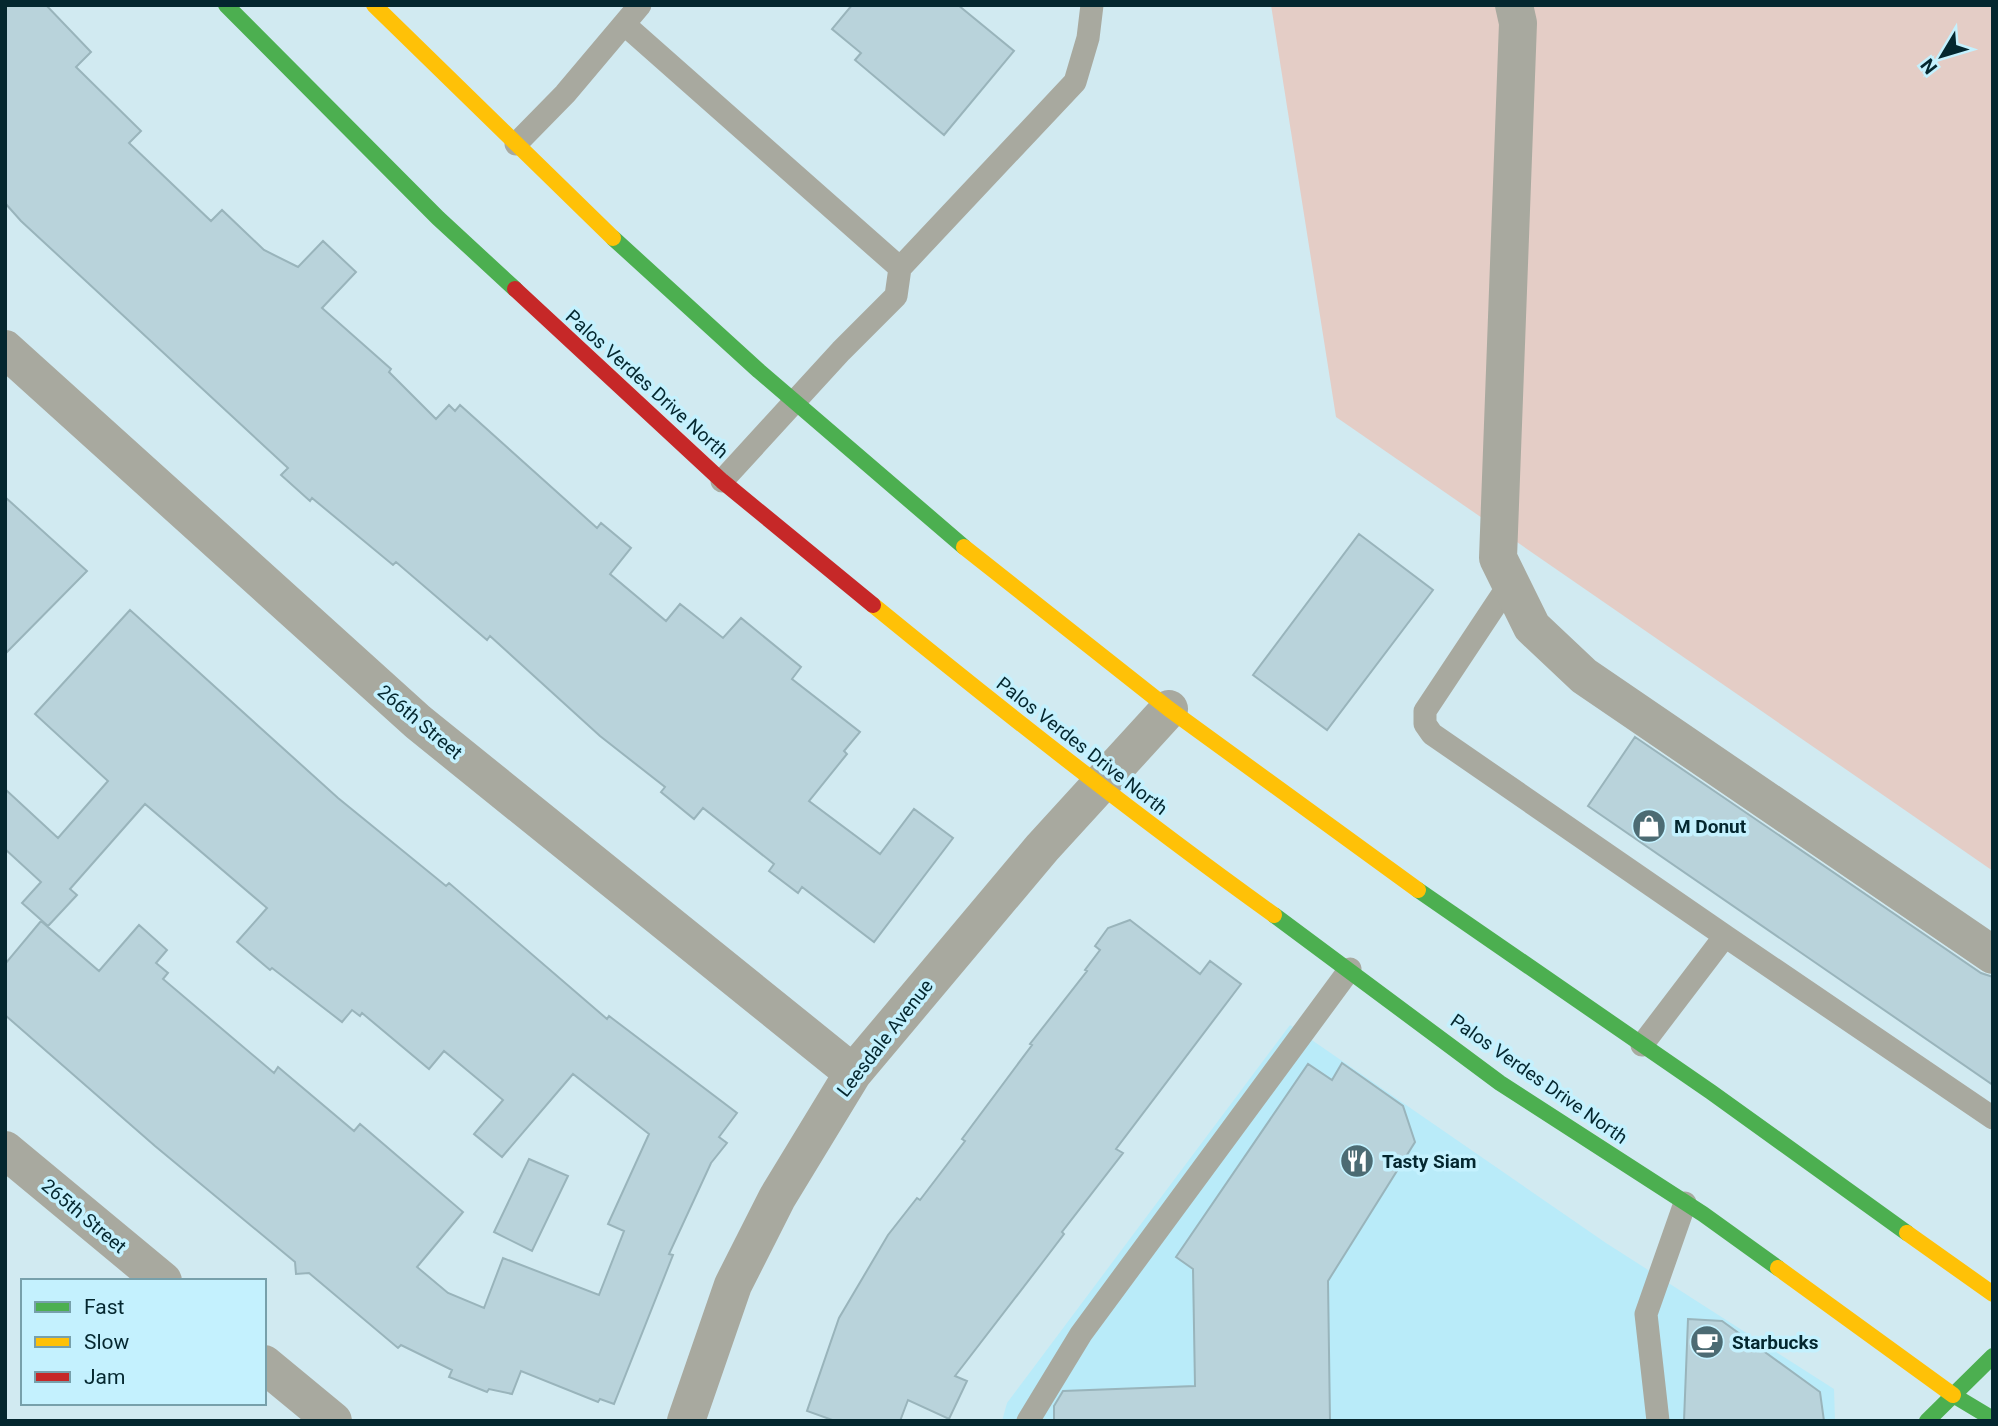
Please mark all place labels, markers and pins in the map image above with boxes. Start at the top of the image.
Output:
shop icon: M Donut [1630,807,1668,845]
place label: M Donut [1674,815,1747,838]
restaurant icon: Tasty Siam [1338,1142,1376,1180]
place label: Tasty Siam [1382,1150,1476,1173]
cafe icon: Starbucks [1688,1323,1726,1361]
place label: Starbucks [1732,1331,1819,1354]

